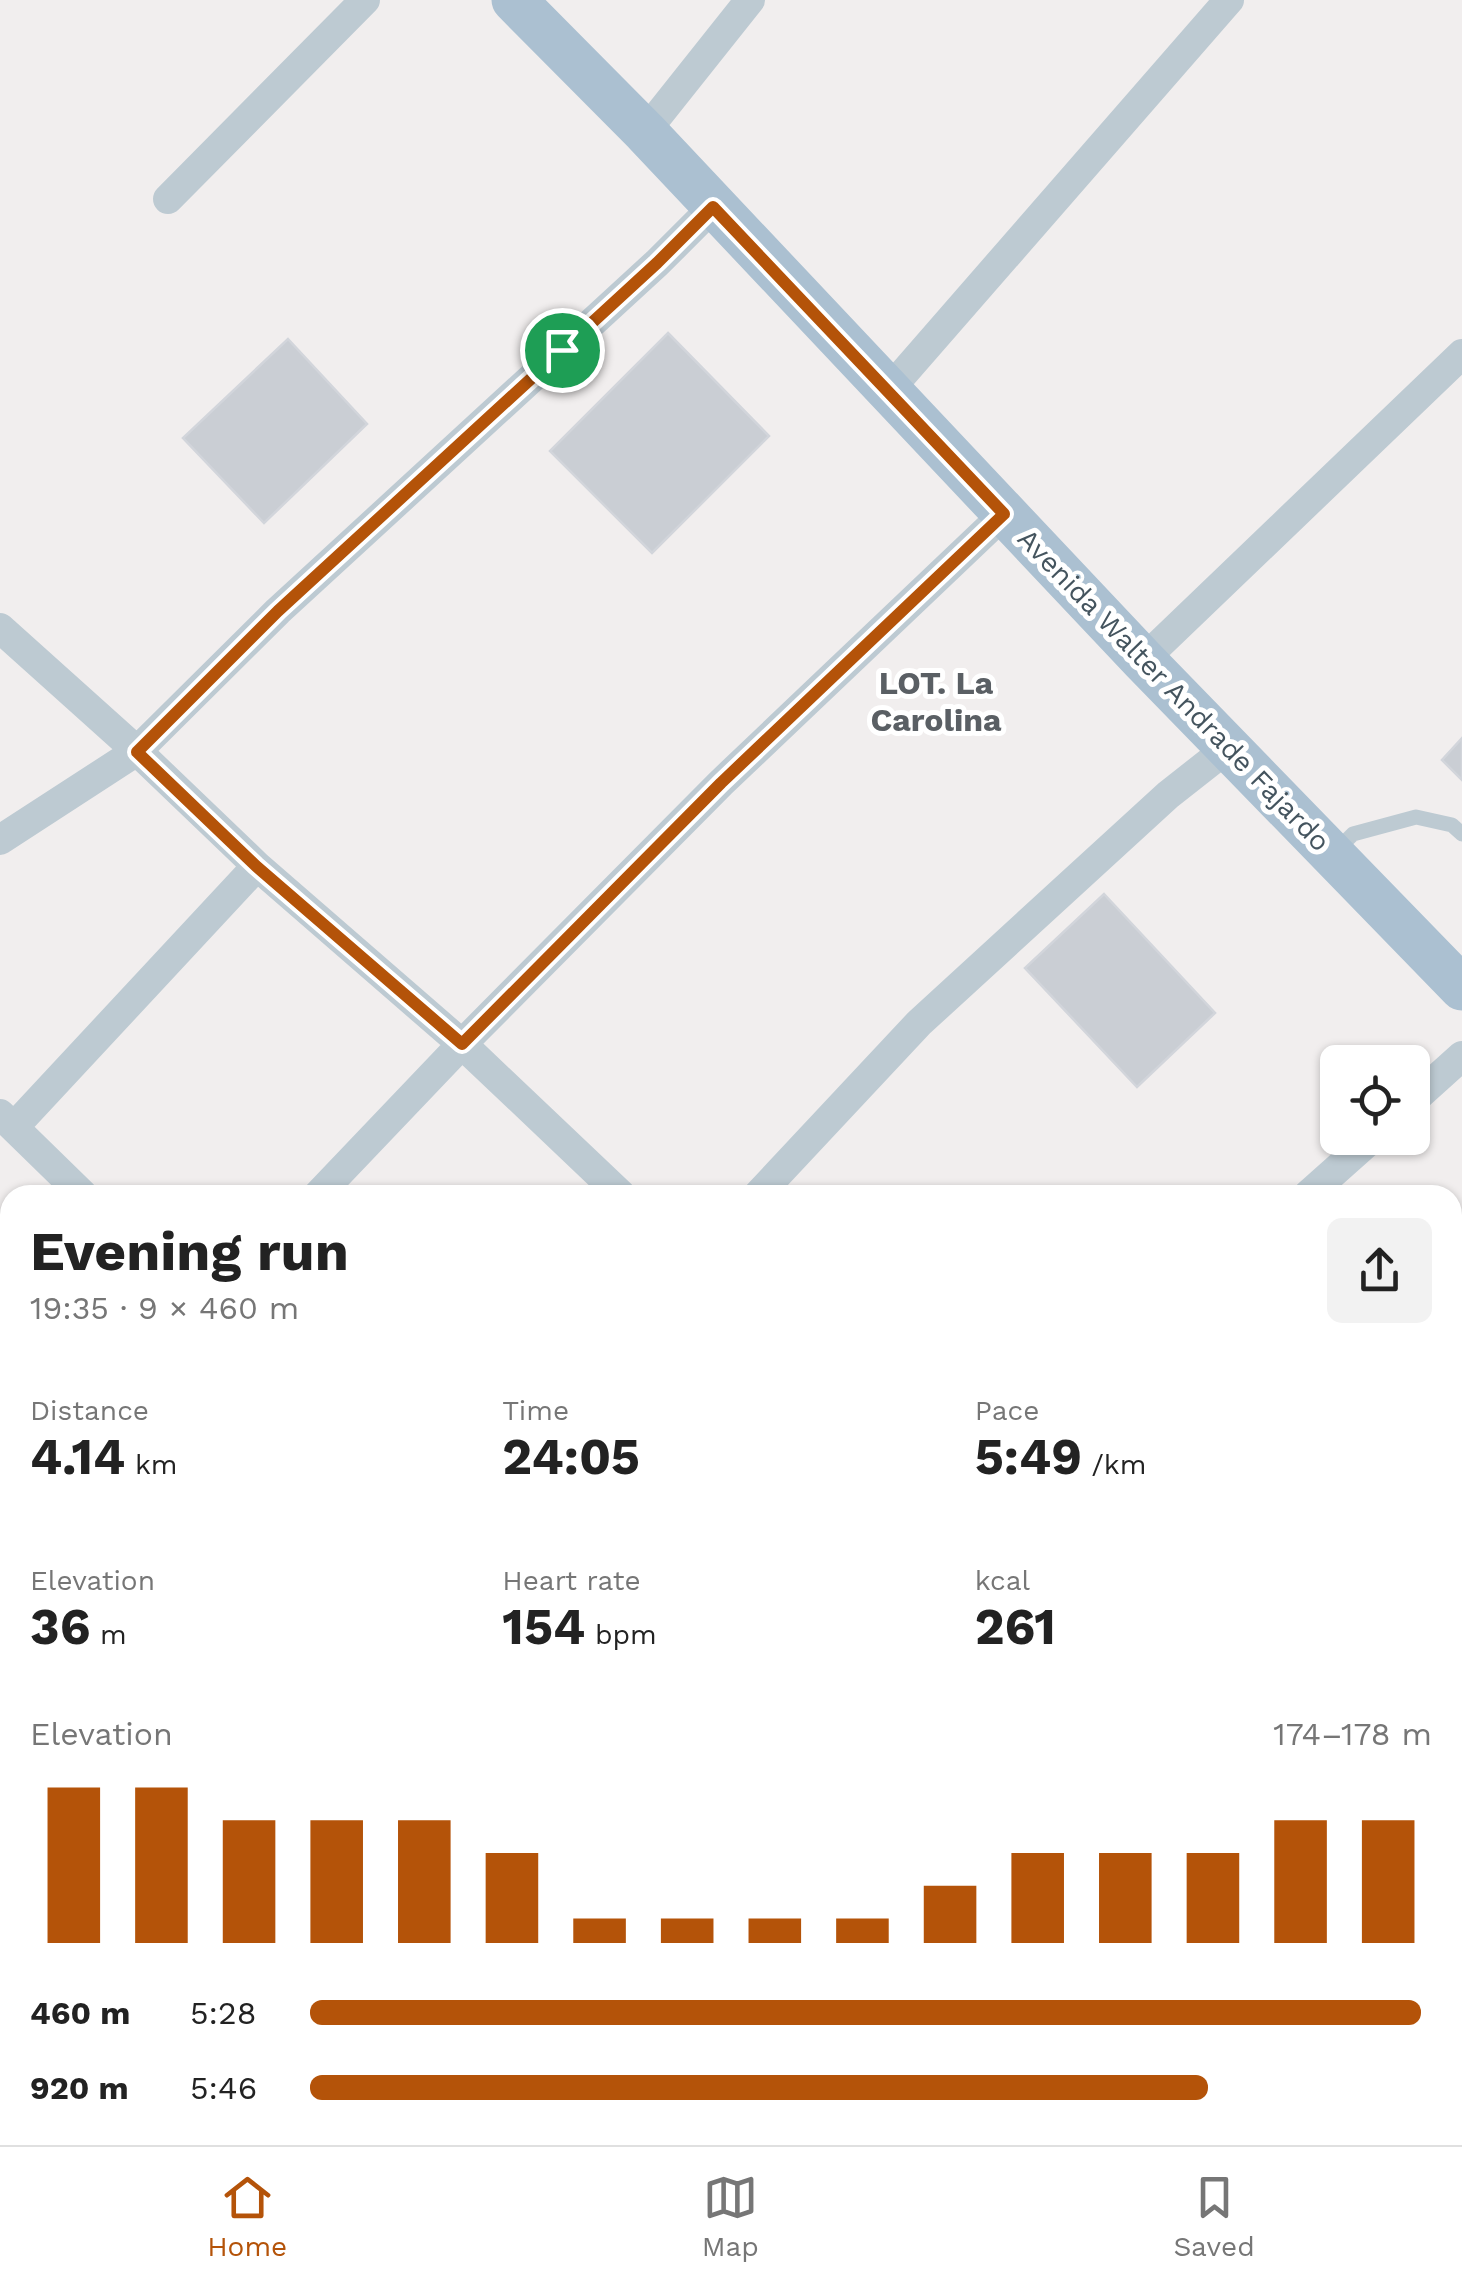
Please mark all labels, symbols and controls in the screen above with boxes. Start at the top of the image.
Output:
pin [520,308,605,393]
icon: arrive [535,323,590,378]
street label: Avenida Walter Andrade Fajardo [1011,522,1337,858]
district label: LOT. La Carolina [870,664,1002,739]
map controls [1320,1045,1430,1155]
button: locate [1320,1045,1430,1155]
button: share [1327,1218,1432,1323]
text: Evening run [30,1219,349,1283]
text: 19:35 · 9 × 460 m [30,1289,299,1327]
text: Distance [30,1394,149,1427]
text: Time [502,1394,569,1427]
text: Pace [975,1394,1039,1427]
text: 4.14 [30,1427,125,1486]
text: 24:05 [502,1427,640,1486]
text: 5:49 [975,1427,1082,1486]
text: km [125,1448,177,1481]
text: /km [1082,1448,1146,1481]
text: Elevation [30,1564,155,1597]
text: Heart rate [502,1564,641,1597]
text: kcal [975,1564,1030,1597]
text: 36 [30,1597,90,1656]
text: 154 [502,1597,585,1656]
text: 261 [975,1597,1056,1656]
text: m [90,1618,127,1651]
text: bpm [585,1618,657,1651]
text: Elevation [30,1715,173,1753]
text: 174–178 m [1273,1715,1432,1753]
text: 460 m [30,1994,130,2032]
text: 5:28 [190,1994,256,2032]
text: 920 m [30,2069,129,2107]
text: 5:46 [190,2069,257,2107]
tab: Home [207,2170,287,2263]
tab: Map [702,2170,759,2263]
tab: Saved [1173,2170,1255,2263]

